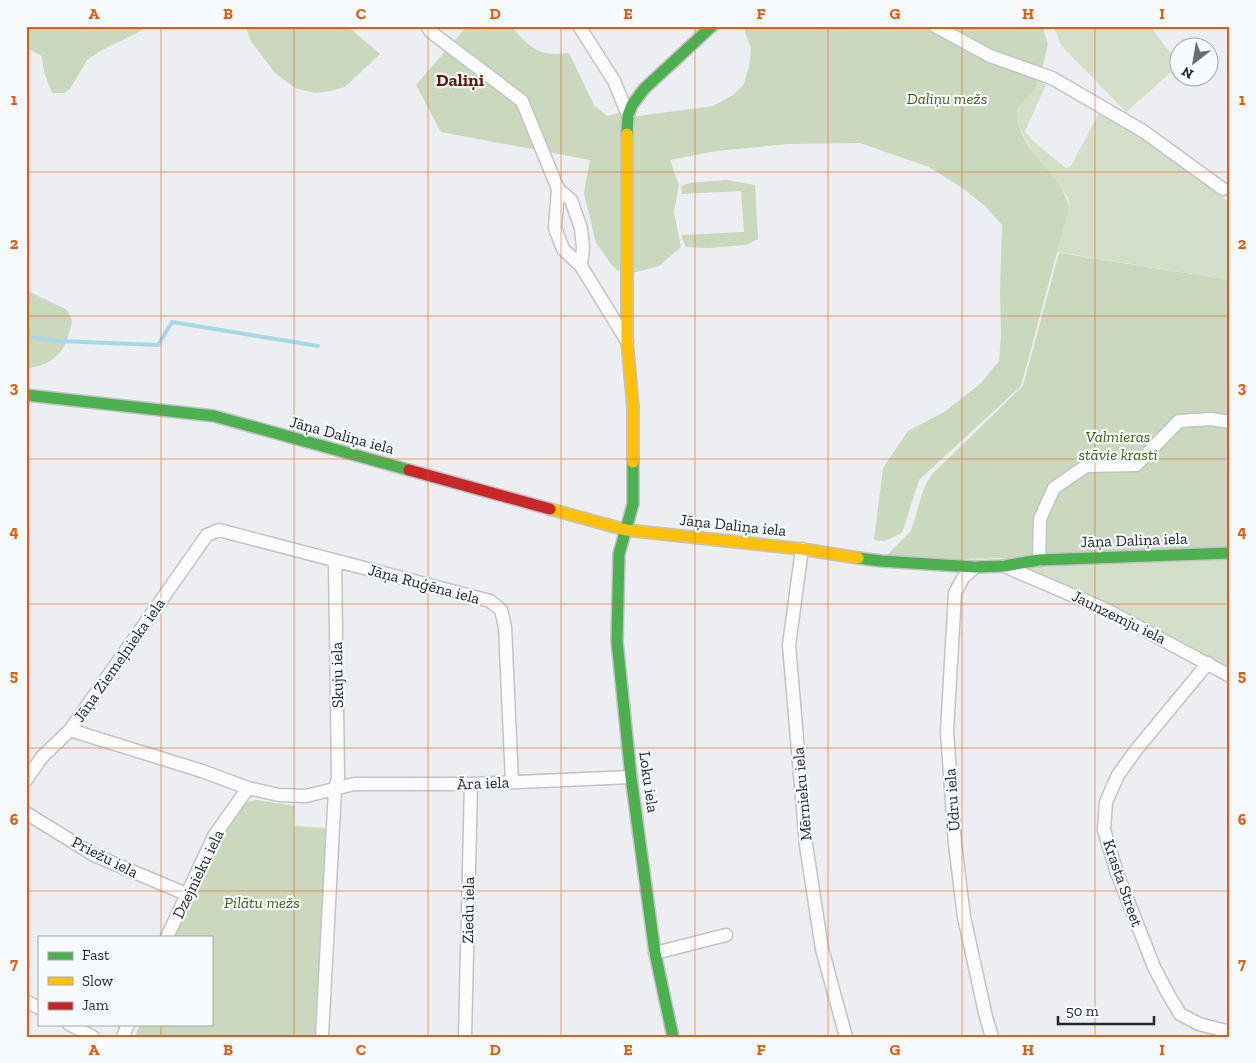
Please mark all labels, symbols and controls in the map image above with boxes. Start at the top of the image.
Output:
text: A [89,4,100,23]
text: B [223,4,233,23]
text: C [356,4,366,23]
text: D [489,4,501,23]
text: E [623,4,633,23]
text: F [756,4,766,23]
text: G [890,4,901,23]
text: H [1022,4,1034,23]
text: I [1159,4,1165,23]
north arrow [1168,38,1218,88]
text: N [1178,63,1197,83]
district label: Daliņi [436,69,485,91]
park label: Daliņu mežs [907,89,987,108]
text: 1 [11,90,18,109]
text: 1 [1239,90,1246,109]
text: 2 [10,234,19,253]
text: 2 [1238,234,1247,253]
text: 3 [10,378,19,397]
text: 3 [1238,378,1247,397]
street label: Jāņa Daliņa iela [288,412,397,458]
park label: Valmieras stāvie krasti [1078,427,1158,464]
street label: Jāņa Daliņa iela [679,510,788,540]
text: 4 [9,522,19,541]
text: 4 [1237,522,1247,541]
street label: Jāņa Daliņa iela [1080,529,1188,551]
street label: Jāņa Ruģēna iela [366,560,482,608]
street label: Jaunzemju iela [1069,586,1169,648]
street label: Jāņa Ziemeļnieka iela [69,594,169,726]
street label: Skuju iela [327,641,347,708]
text: 5 [10,666,18,685]
text: 5 [1238,666,1246,685]
street label: Mērnieku iela [788,746,816,842]
street label: Loku iela [635,750,663,814]
street label: Ūdru iela [940,768,964,832]
street label: Āra iela [456,773,510,793]
text: 6 [10,810,19,829]
text: 6 [1238,810,1247,829]
street label: Dzejnieku iela [168,826,228,921]
street label: Priežu iela [69,832,142,882]
street label: Krasta Street [1099,837,1147,929]
street label: Ziedu iela [458,876,478,943]
park label: Pilātu mežs [224,893,300,912]
legend [38,936,212,1026]
text: Fast [82,946,110,964]
text: 7 [10,954,18,973]
text: 7 [1238,954,1246,973]
text: Slow [82,972,114,990]
scale bar [1058,993,1155,1025]
text: Jam [82,996,109,1014]
text: 50 m [1066,1002,1099,1020]
text: A [89,1040,100,1059]
text: B [223,1040,233,1059]
text: C [356,1040,366,1059]
text: D [489,1040,501,1059]
text: E [623,1040,633,1059]
text: F [756,1040,766,1059]
text: G [890,1040,901,1059]
text: H [1022,1040,1034,1059]
text: I [1159,1040,1165,1059]

